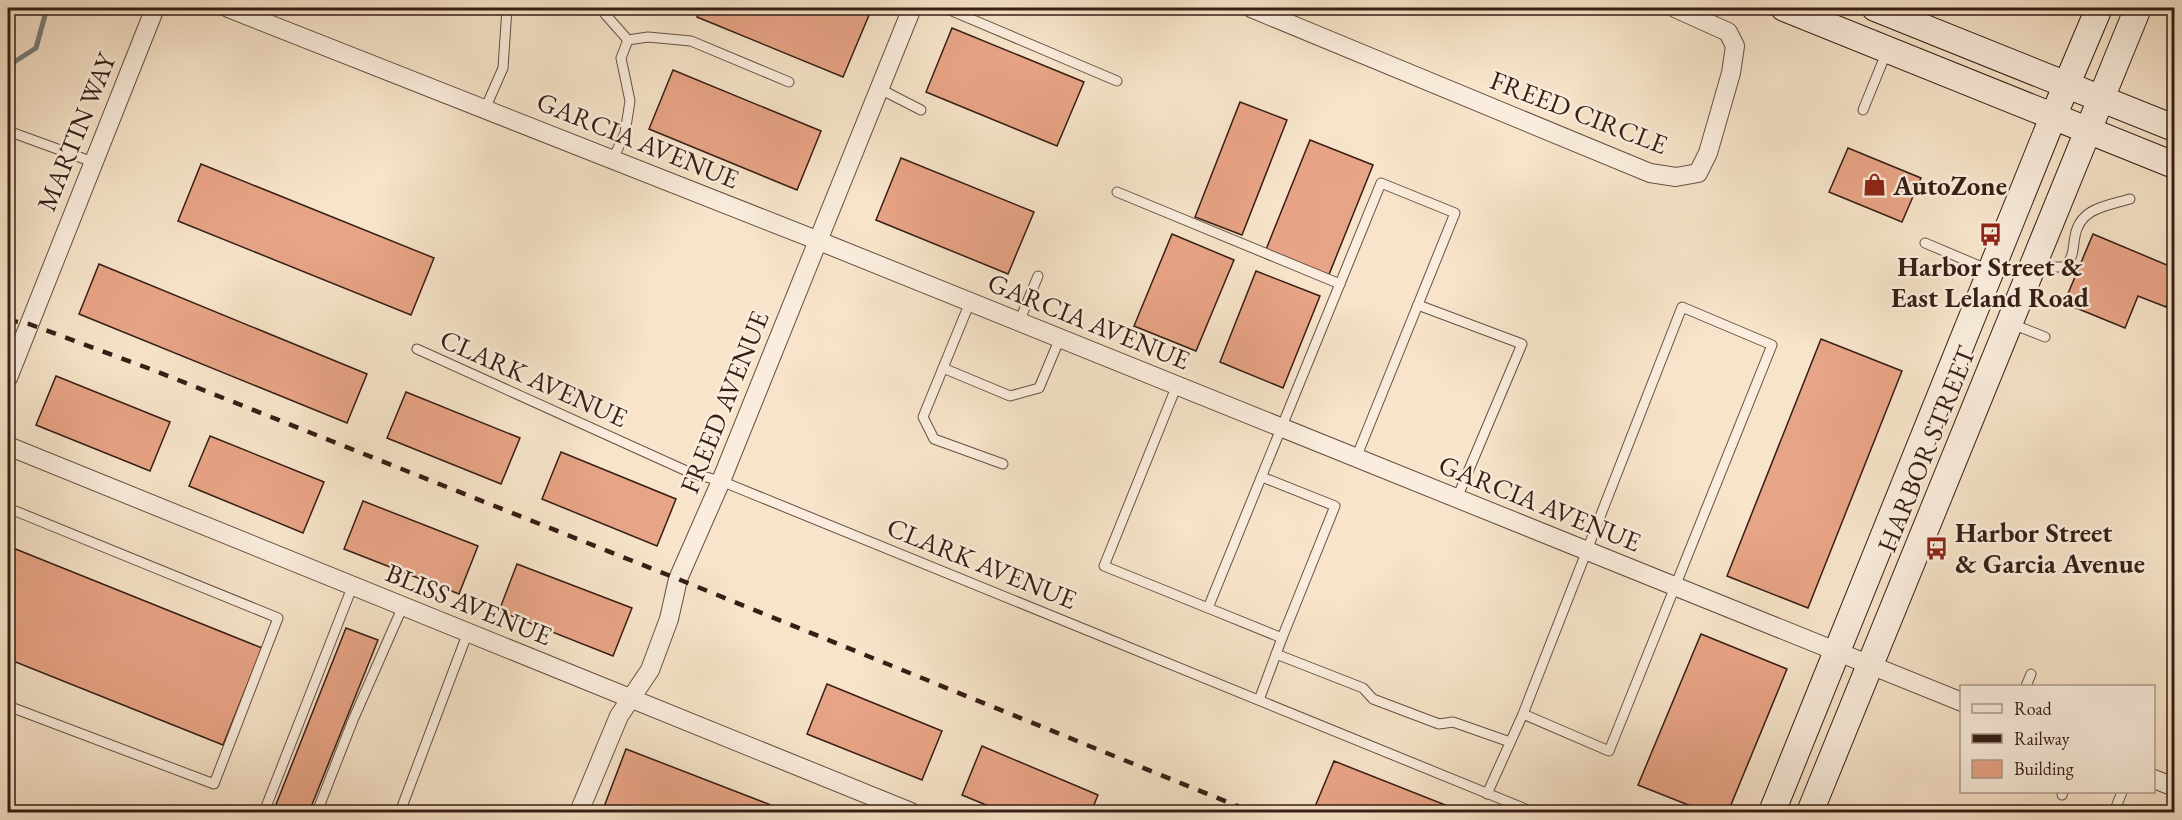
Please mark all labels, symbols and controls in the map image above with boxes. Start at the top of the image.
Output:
street label: MARTIN WAY [28,47,124,216]
street label: FREED CIRCLE [1485,62,1673,162]
street label: GARCIA AVENUE [532,84,744,196]
place label: AutoZone [1892,168,2007,203]
shop icon: AutoZone [1862,172,1888,198]
bus stop icon: Harbor Street & East Leland Road [1977,221,2003,247]
place label: Harbor Street & East Leland Road [1891,249,2089,315]
street label: GARCIA AVENUE [983,265,1195,377]
street label: FREED AVENUE [671,305,777,499]
street label: CLARK AVENUE [435,321,633,435]
street label: HARBOR STREET [1869,340,1984,557]
street label: GARCIA AVENUE [1434,447,1646,559]
street label: CLARK AVENUE [882,509,1082,617]
place label: Harbor Street & Garcia Avenue [1955,515,2145,581]
bus stop icon: Harbor Street & Garcia Avenue [1924,535,1950,561]
street label: BLISS AVENUE [381,555,557,653]
legend [1960,685,2155,793]
text: Road [2014,697,2053,720]
text: Railway [2014,727,2070,750]
text: Building [2014,757,2074,780]

